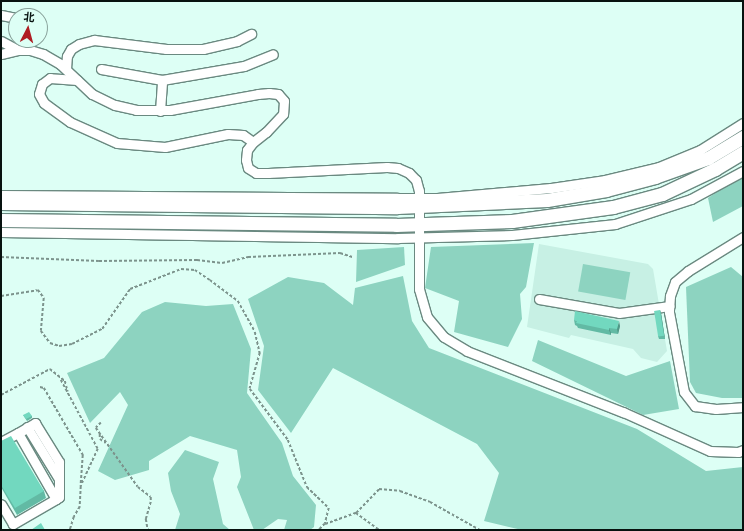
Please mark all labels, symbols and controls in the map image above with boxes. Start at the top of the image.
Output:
north arrow [8,8,48,48]
text: 北 [23,10,35,25]

